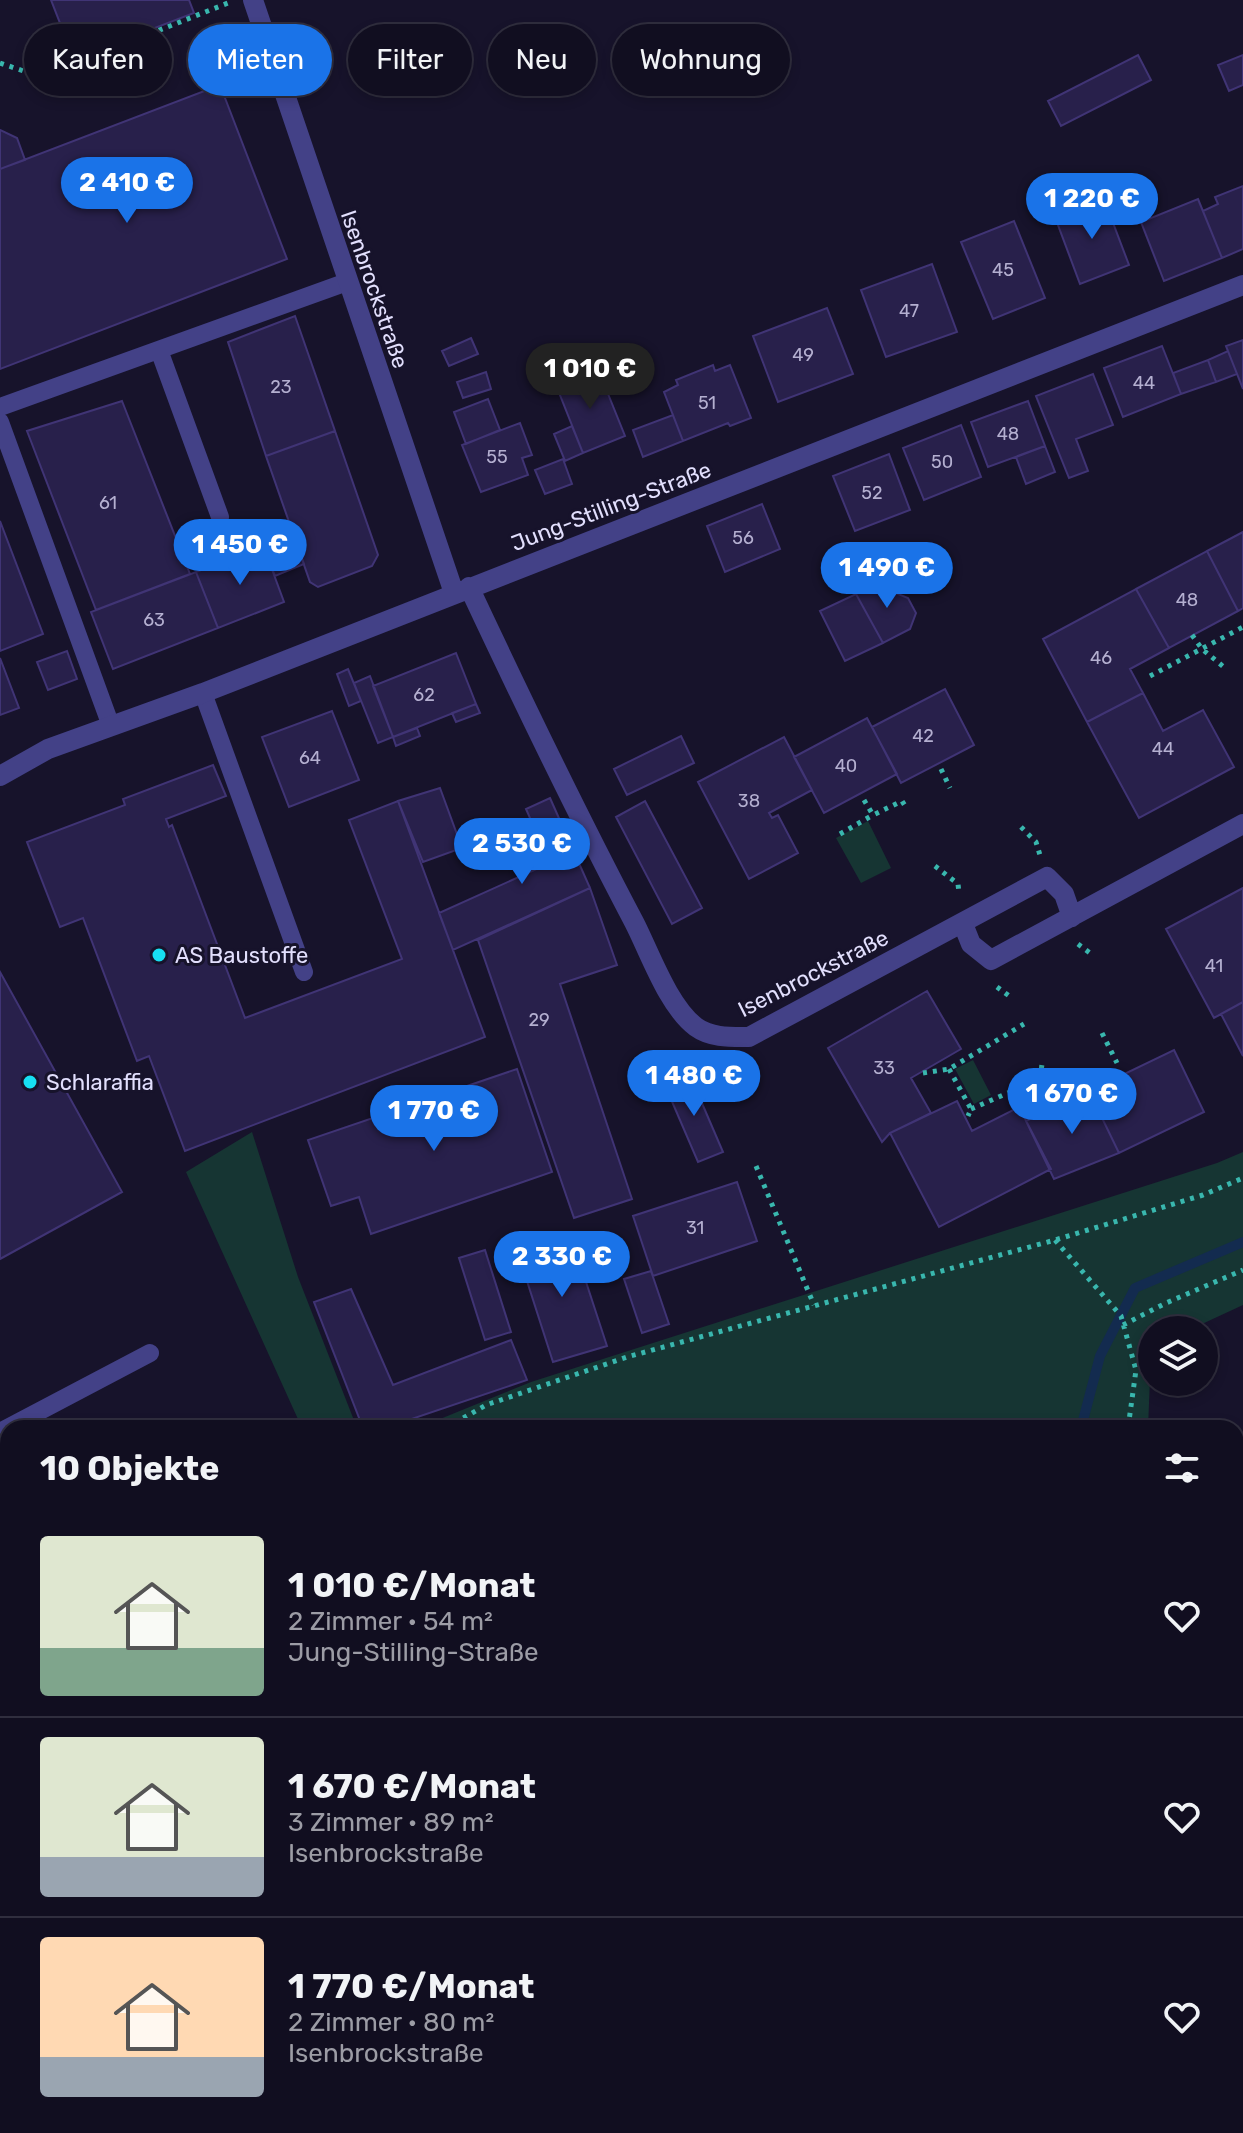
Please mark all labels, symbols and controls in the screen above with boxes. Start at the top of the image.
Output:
chip: Kaufen [24,24,172,96]
chip: Mieten [188,24,332,96]
chip: Filter [348,24,472,96]
chip: Neu [488,24,596,96]
chip: Wohnung [612,24,790,96]
pin: 2 410 € [53,157,201,225]
text: 2 410 € [79,167,175,198]
pin: 1 220 € [1018,173,1166,241]
text: 1 220 € [1044,183,1140,214]
street label: Isenbrockstraße [335,207,414,372]
house number: 45 [992,259,1014,281]
house number: 47 [899,300,919,322]
pin: 1 010 € [516,343,664,411]
house number: 49 [792,344,814,366]
text: 1 010 € [544,353,636,384]
house number: 44 [1133,372,1155,394]
house number: 23 [270,376,292,398]
house number: 51 [698,392,716,414]
house number: 48 [997,423,1019,445]
house number: 55 [486,446,508,468]
house number: 50 [931,451,953,473]
street label: Jung-Stilling-Straße [507,456,715,557]
house number: 52 [861,482,883,504]
house number: 61 [99,492,117,514]
pin: 1 450 € [166,519,314,587]
house number: 56 [732,527,754,549]
text: 1 450 € [192,529,288,560]
pin: 1 490 € [813,542,961,610]
text: 1 490 € [839,552,935,583]
house number: 48 [1176,589,1198,611]
house number: 63 [143,609,165,631]
house number: 46 [1090,647,1112,669]
house number: 62 [413,684,435,706]
house number: 42 [912,725,934,747]
house number: 44 [1152,738,1174,760]
house number: 64 [299,747,321,769]
house number: 40 [835,755,857,777]
house number: 38 [738,790,760,812]
pin: 2 530 € [448,818,596,886]
text: 2 530 € [472,828,572,859]
street label: Isenbrockstraße [733,924,893,1023]
place label: AS Baustoffe [175,942,308,969]
marker: AS Baustoffe [150,946,168,964]
house number: 41 [1205,955,1223,977]
house number: 29 [528,1009,550,1031]
pin: 1 480 € [620,1050,768,1118]
house number: 33 [873,1057,895,1079]
text: 1 480 € [645,1060,743,1091]
pin: 1 670 € [998,1068,1146,1136]
place label: Schlaraffia [46,1069,154,1096]
marker: Schlaraffia [21,1073,39,1091]
text: 1 670 € [1025,1078,1119,1109]
pin: 1 770 € [360,1085,508,1153]
text: 1 770 € [388,1095,480,1126]
house number: 31 [686,1217,704,1239]
pin: 2 330 € [488,1231,636,1299]
text: 2 330 € [512,1241,612,1272]
map controls [1138,1316,1218,1396]
button: layers [1138,1316,1218,1396]
icon: filters [1160,1446,1204,1490]
text: 10 Objekte [40,1448,219,1489]
text: 1 010 €/Monat [288,1565,535,1606]
icon: home [104,1568,200,1664]
icon: heart [1160,1594,1204,1638]
text: 2 Zimmer · 54 m² [288,1606,493,1637]
text: Jung-Stilling-Straße [288,1637,539,1668]
text: 1 670 €/Monat [288,1766,536,1807]
icon: home [104,1769,200,1865]
icon: heart [1160,1795,1204,1839]
text: 3 Zimmer · 89 m² [288,1807,494,1838]
text: Isenbrockstraße [288,1838,484,1869]
text: 1 770 €/Monat [288,1966,534,2007]
icon: home [104,1969,200,2065]
icon: heart [1160,1995,1204,2039]
text: 2 Zimmer · 80 m² [288,2007,494,2038]
text: Isenbrockstraße [288,2038,484,2069]

